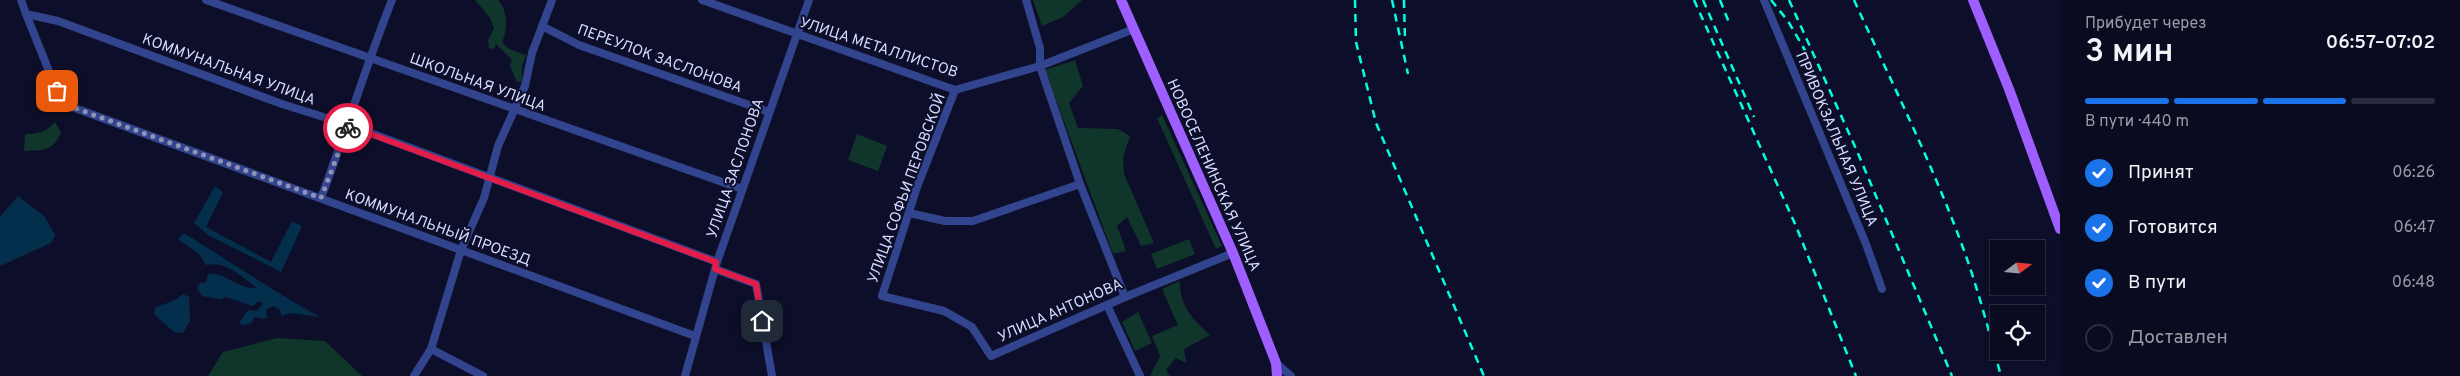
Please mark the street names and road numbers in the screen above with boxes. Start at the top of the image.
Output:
street label: УЛИЦА МЕТАЛЛИСТОВ [797,14,960,83]
street label: ПЕРЕУЛОК ЗАСЛОНОВА [575,21,744,98]
street label: КОММУНАЛЬНАЯ УЛИЦА [139,30,318,111]
street label: ПРИВОКЗАЛЬНАЯ УЛИЦА [1790,49,1881,230]
street label: ШКОЛЬНАЯ УЛИЦА [407,50,548,117]
street label: НОВОСЕЛЕНИНСКАЯ УЛИЦА [1162,77,1264,275]
street label: УЛИЦА СОФЬИ ПЕРОВСКОЙ [862,90,951,286]
street label: УЛИЦА ЗАСЛОНОВА [704,96,769,241]
street label: КОММУНАЛЬНЫЙ ПРОЕЗД [342,184,534,271]
street label: УЛИЦА АНТОНОВА [995,275,1126,347]

